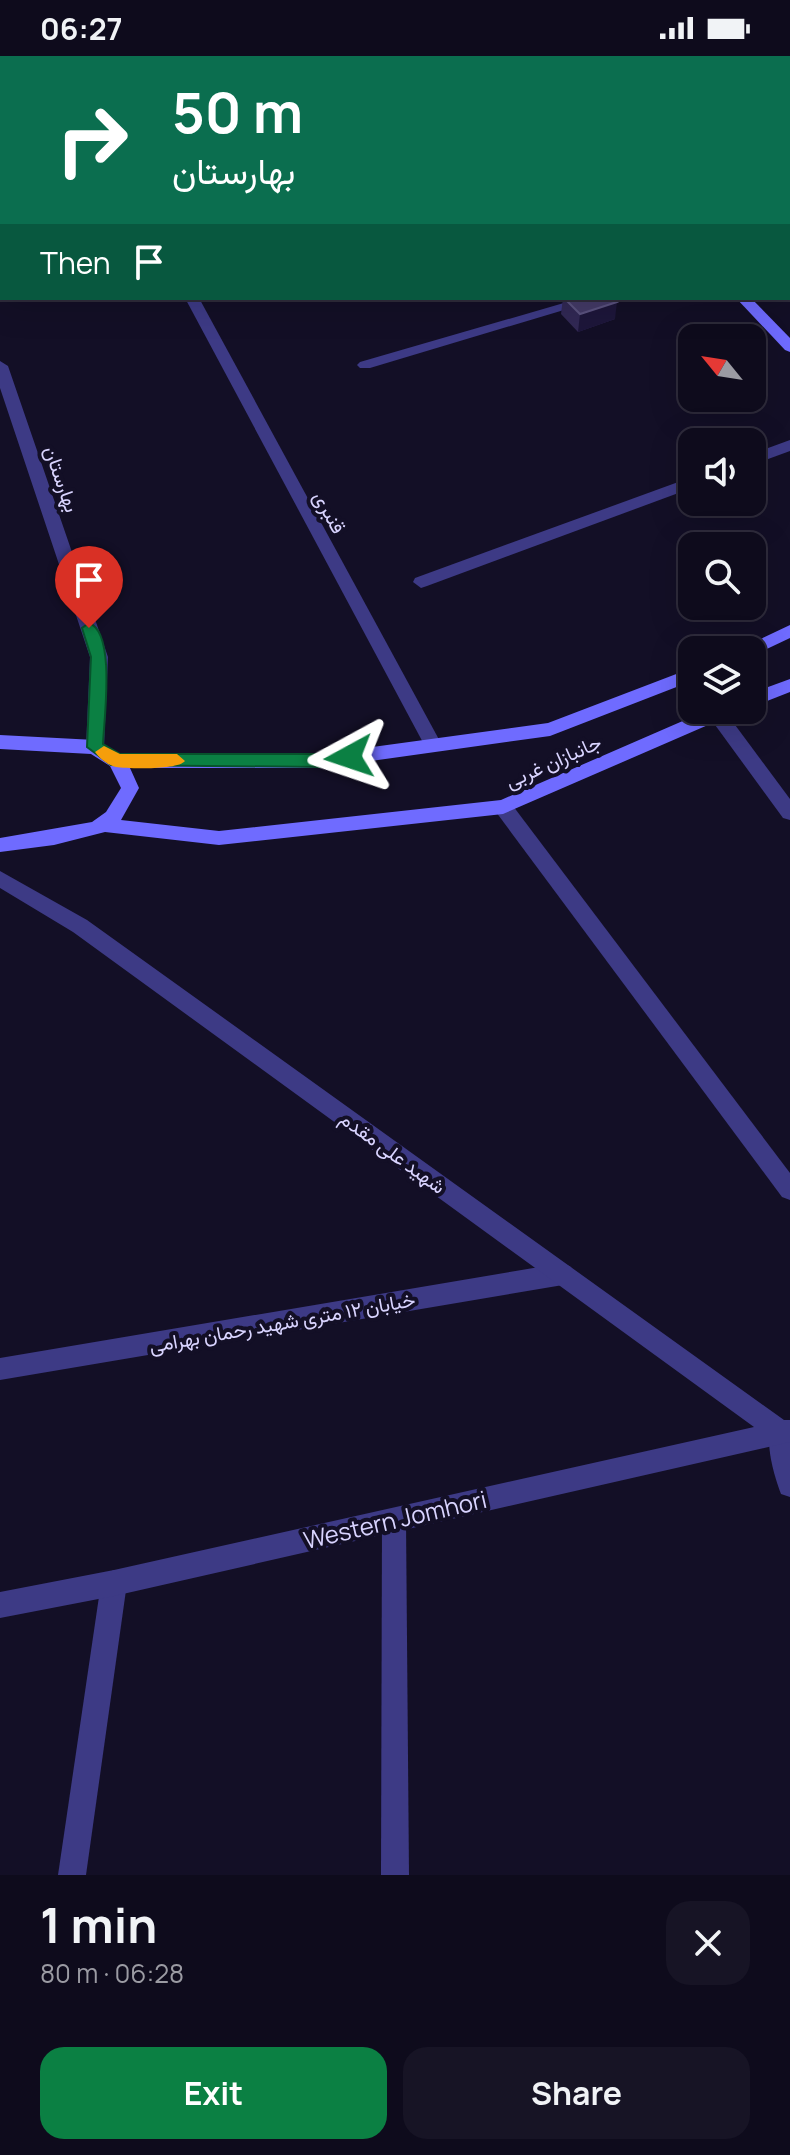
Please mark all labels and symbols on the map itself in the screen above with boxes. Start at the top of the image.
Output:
north arrow [678,324,766,412]
street label: بهارستان [38,442,86,516]
street label: قنبری [307,486,353,538]
pin [55,546,123,628]
position arrow [307,715,391,799]
street label: جانبازان غربی [501,728,605,794]
street label: شهید علی مقدم [335,1104,451,1200]
street label: خیابان ۱۲ متری شهید رحمان بهرامی [147,1285,417,1359]
street label: Western Jomhori [300,1482,490,1556]

